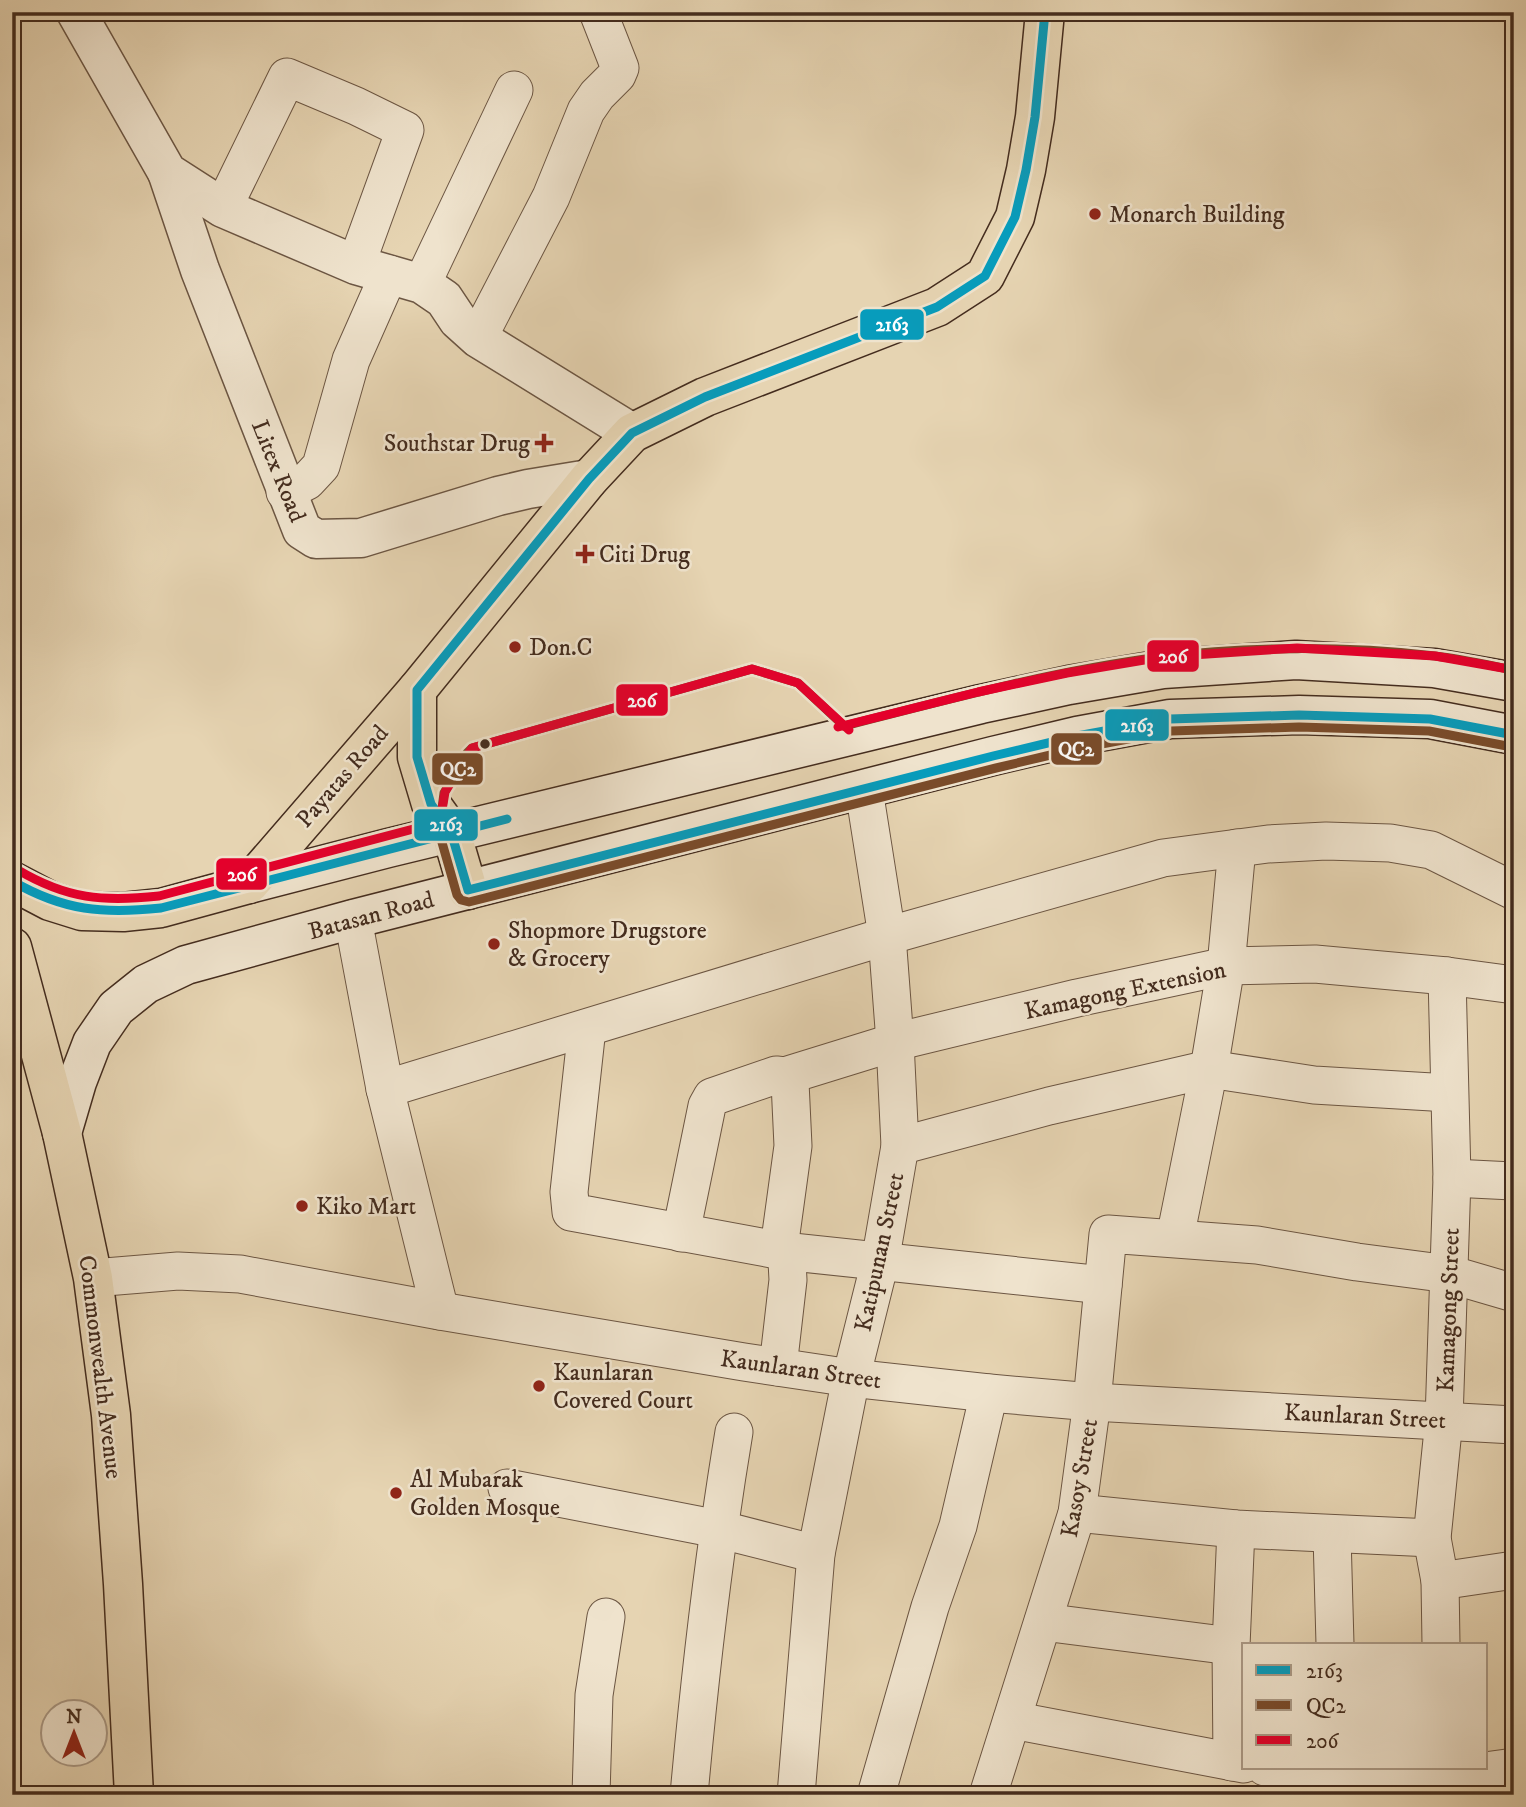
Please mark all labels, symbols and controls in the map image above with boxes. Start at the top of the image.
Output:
place label: Monarch Building [1109,200,1285,230]
marker: Monarch Building [1087,206,1103,222]
line badge: 2163 [859,308,925,341]
text: 2163 [875,314,909,337]
street label: Litex Road [244,416,312,527]
place label: Southstar Drug [384,429,530,459]
marker: Southstar Drug [536,435,552,451]
place label: Citi Drug [599,540,690,570]
marker: Citi Drug [577,546,593,562]
place label: Don.C [529,633,592,663]
marker: Don.C [507,639,523,655]
line badge: 206 [1146,639,1200,673]
text: 206 [1158,646,1189,669]
line badge: 206 [615,683,669,717]
text: 206 [627,690,658,713]
line badge: 2163 [1104,708,1170,742]
text: 2163 [1120,715,1154,738]
street label: Payatas Road [290,719,396,834]
line badge: QC2 [1050,732,1103,766]
unlabelled marker [478,737,492,751]
text: QC2 [1058,739,1095,762]
line badge: QC2 [431,752,484,786]
text: QC2 [440,759,477,782]
line badge: 2163 [413,808,479,842]
text: 2163 [429,814,463,837]
line badge: 206 [215,857,268,891]
text: 206 [227,864,258,887]
street label: Batasan Road [305,885,437,947]
place label: Shopmore Drugstore & Grocery [508,916,707,974]
marker: Shopmore Drugstore & Grocery [486,936,502,952]
street label: Kamagong Extension [1022,955,1229,1027]
street label: Katipunan Street [848,1170,912,1334]
place label: Kiko Mart [316,1192,417,1222]
marker: Kiko Mart [294,1198,310,1214]
street label: Kamagong Street [1431,1227,1467,1393]
street label: Commonwealth Avenue [71,1254,129,1481]
street label: Kaunlaran Street [718,1344,884,1396]
place label: Kaunlaran Covered Court [553,1358,693,1416]
marker: Kaunlaran Covered Court [531,1378,547,1394]
street label: Kaunlaran Street [1283,1398,1447,1436]
street label: Kasoy Street [1055,1416,1105,1540]
place label: Al Mubarak Golden Mosque [410,1465,560,1523]
marker: Al Mubarak Golden Mosque [388,1485,404,1501]
legend [1242,1643,1488,1769]
text: 2163 [1306,1659,1343,1685]
text: QC2 [1306,1694,1347,1720]
north arrow [38,1699,108,1769]
text: N [66,1706,82,1729]
text: 206 [1306,1729,1340,1755]

